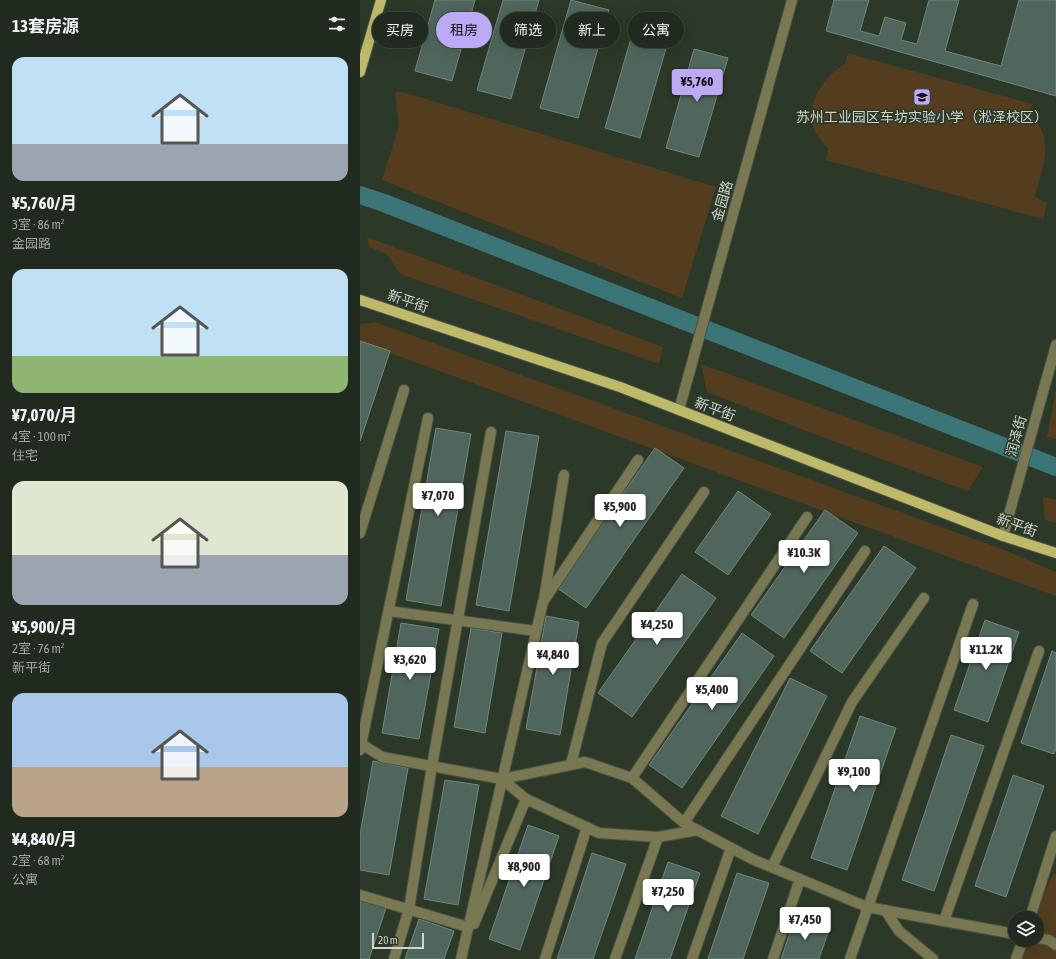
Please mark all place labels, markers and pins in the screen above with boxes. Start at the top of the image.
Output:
pin: ¥5,760 [664,69,730,103]
school or university icon: 苏州工业园区车坊实验小学（淞泽校区） [912,87,932,107]
place label: 苏州工业园区车坊实验小学（淞泽校区） [796,109,1048,125]
pin: ¥7,070 [405,483,471,517]
pin: ¥5,900 [587,494,653,528]
pin: ¥10.3K [771,540,837,574]
pin: ¥4,250 [624,612,690,646]
pin: ¥11.2K [953,637,1019,671]
pin: ¥4,840 [520,642,586,676]
pin: ¥3,620 [377,647,443,681]
pin: ¥5,400 [679,677,745,711]
pin: ¥9,100 [821,759,887,793]
pin: ¥8,900 [491,854,557,888]
pin: ¥7,250 [635,879,701,913]
pin: ¥7,450 [772,907,838,941]

